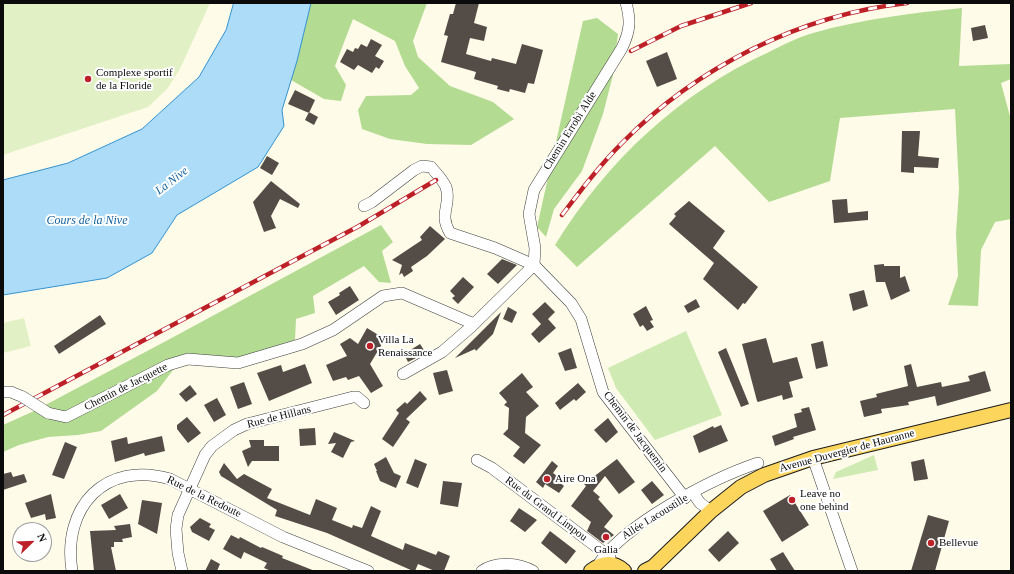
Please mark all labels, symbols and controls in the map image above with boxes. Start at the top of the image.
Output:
place label: Complexe sportif de la Floride [96,66,173,92]
marker: Complexe sportif de la Floride [83,74,93,84]
street label: Chemin Errobi Alde [541,89,599,173]
water label: La Nive [153,164,191,198]
water label: Cours de la Nive [47,214,127,228]
place label: Villa La Renaissance [378,333,432,359]
marker: Villa La Renaissance [365,341,375,351]
street label: Chemin de Jacquette [82,360,170,414]
street label: Chemin de Jacquemin [600,389,670,475]
street label: Rue de Hillans [246,403,312,431]
street label: Avenue Duvergier de Hauranne [778,427,916,475]
place label: Aire Ona [555,472,596,486]
street label: Rue de la Redoute [165,473,243,521]
street label: Rue du Grand Limpou [502,474,590,544]
marker: Aire Ona [542,474,552,484]
place label: Leave no one behind [800,487,849,513]
street label: Allée Lacoustille [620,491,690,543]
marker: Leave no one behind [787,495,797,505]
north arrow [12,522,52,562]
text: N [35,532,49,544]
marker: Galia [601,532,611,542]
place label: Bellevue [939,536,978,550]
marker: Bellevue [926,538,936,548]
place label: Galia [594,543,618,557]

